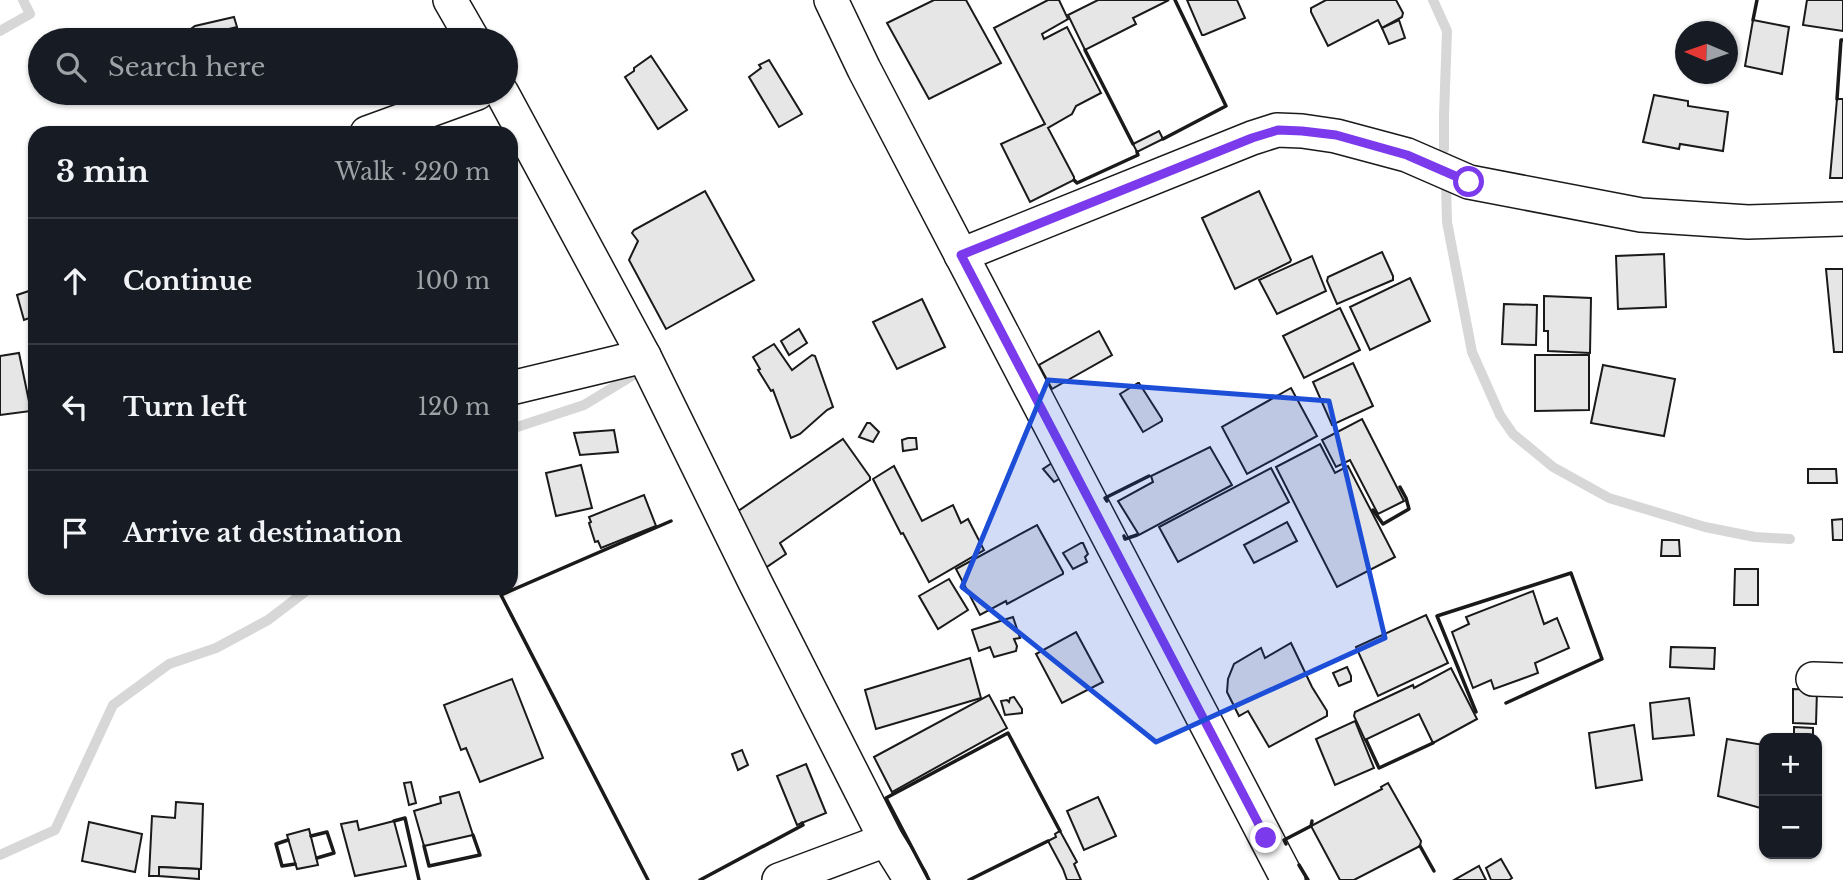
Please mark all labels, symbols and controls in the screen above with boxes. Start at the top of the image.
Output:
north arrow [1675,21,1738,84]
search box [28,28,518,105]
icon: search [52,48,90,86]
text: Search here [108,51,265,83]
text: 3 min [56,153,149,190]
text: Walk · 220 m [335,158,490,186]
route start [1453,166,1484,197]
icon: ahead [56,262,94,300]
text: Continue [123,265,252,297]
text: 100 m [416,267,490,295]
icon: left [56,388,94,426]
text: Turn left [123,391,247,423]
text: 120 m [418,393,490,421]
icon: arrive [56,514,94,552]
text: Arrive at destination [123,517,403,549]
map controls [1759,733,1822,859]
button: + [1759,733,1822,796]
button: − [1759,796,1822,859]
route end [1250,822,1281,853]

